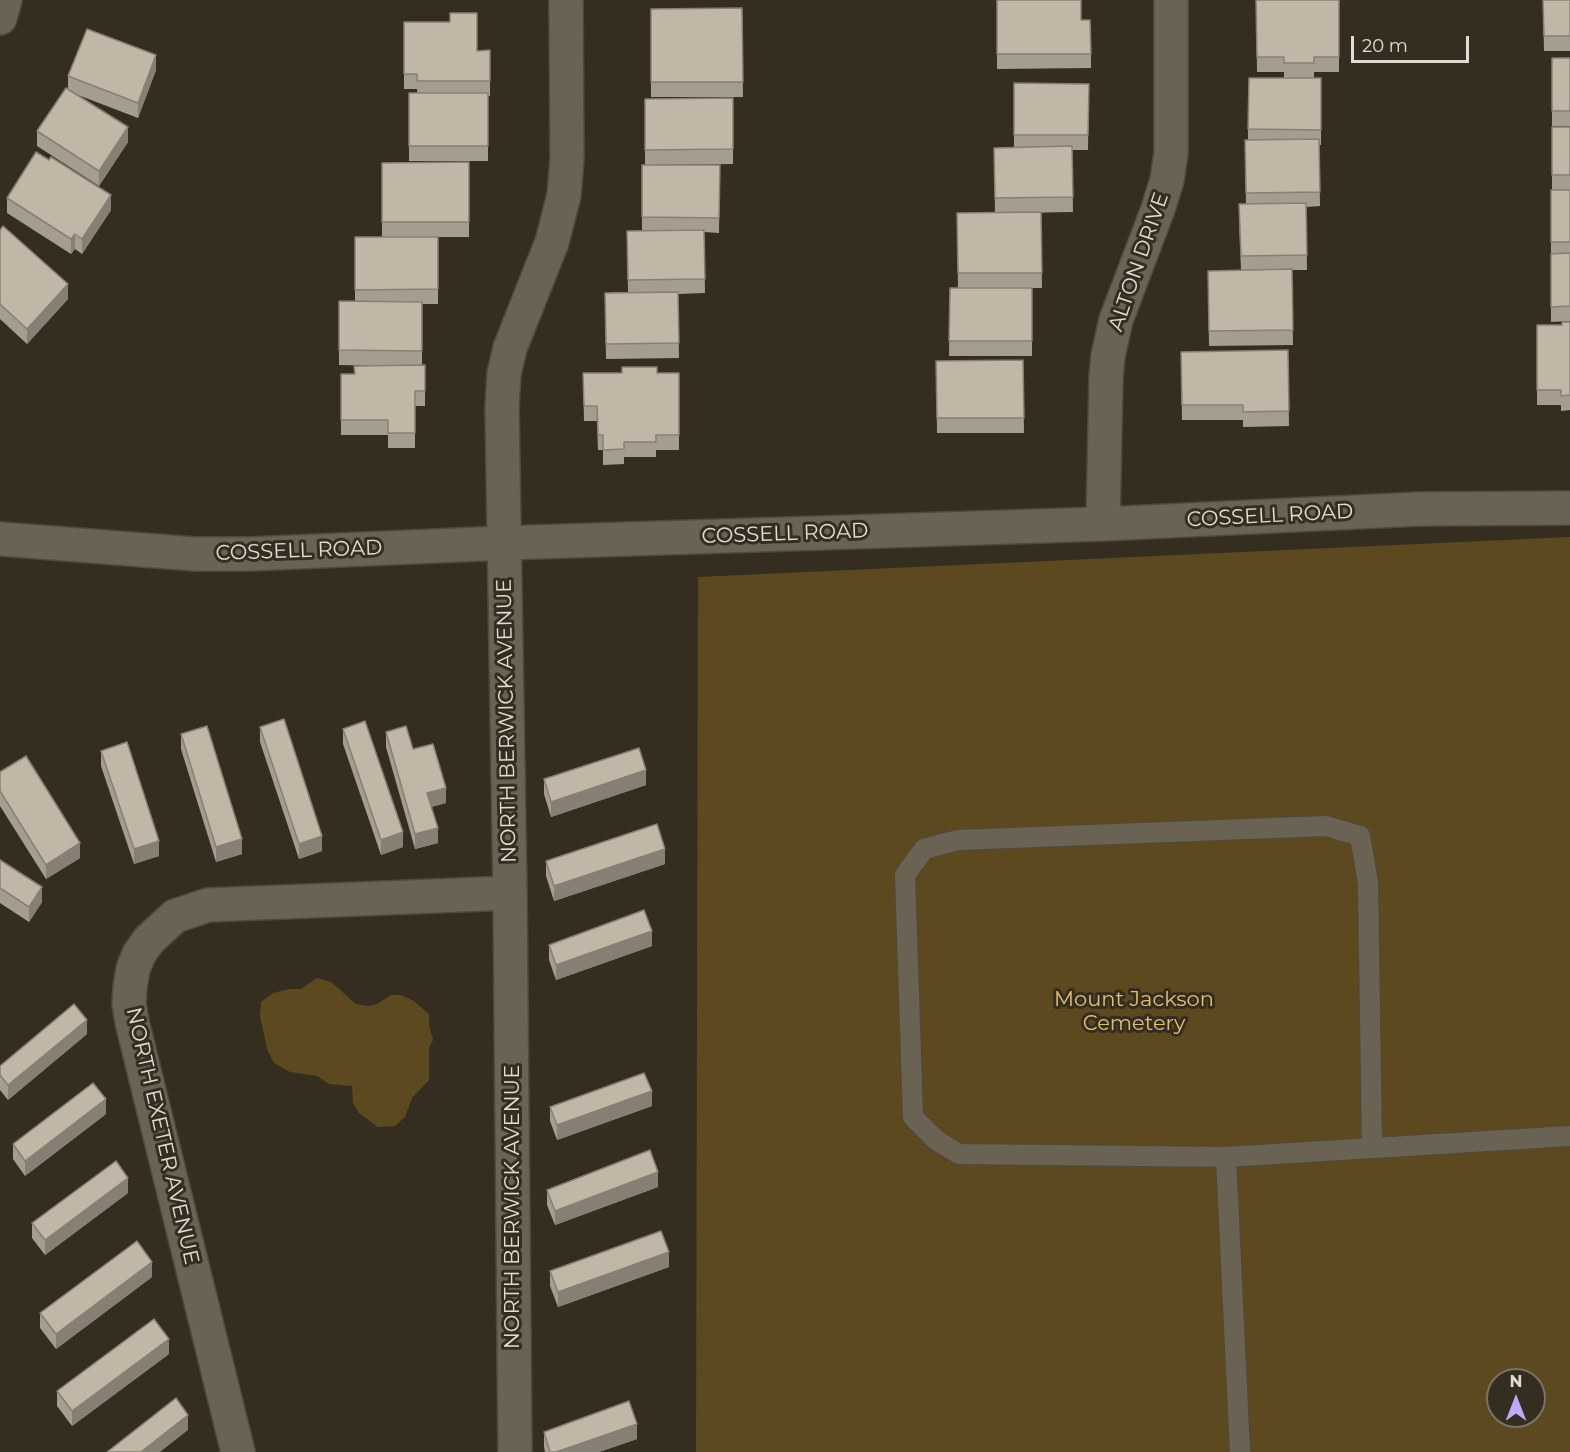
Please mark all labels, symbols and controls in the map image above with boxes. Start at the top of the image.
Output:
scale bar [1354,24,1472,62]
text: 20 m [1362,35,1408,57]
street label: ALTON DRIVE [1104,189,1174,335]
street label: COSSELL ROAD [1186,499,1354,533]
street label: COSSELL ROAD [701,518,869,550]
street label: COSSELL ROAD [215,535,383,567]
street label: NORTH BERWICK AVENUE [492,579,522,863]
park label: Mount Jackson Cemetery [1054,987,1214,1037]
street label: NORTH EXETER AVENUE [120,1005,204,1267]
street label: NORTH BERWICK AVENUE [500,1065,526,1349]
north arrow [1486,1368,1546,1428]
text: N [1510,1372,1522,1391]

